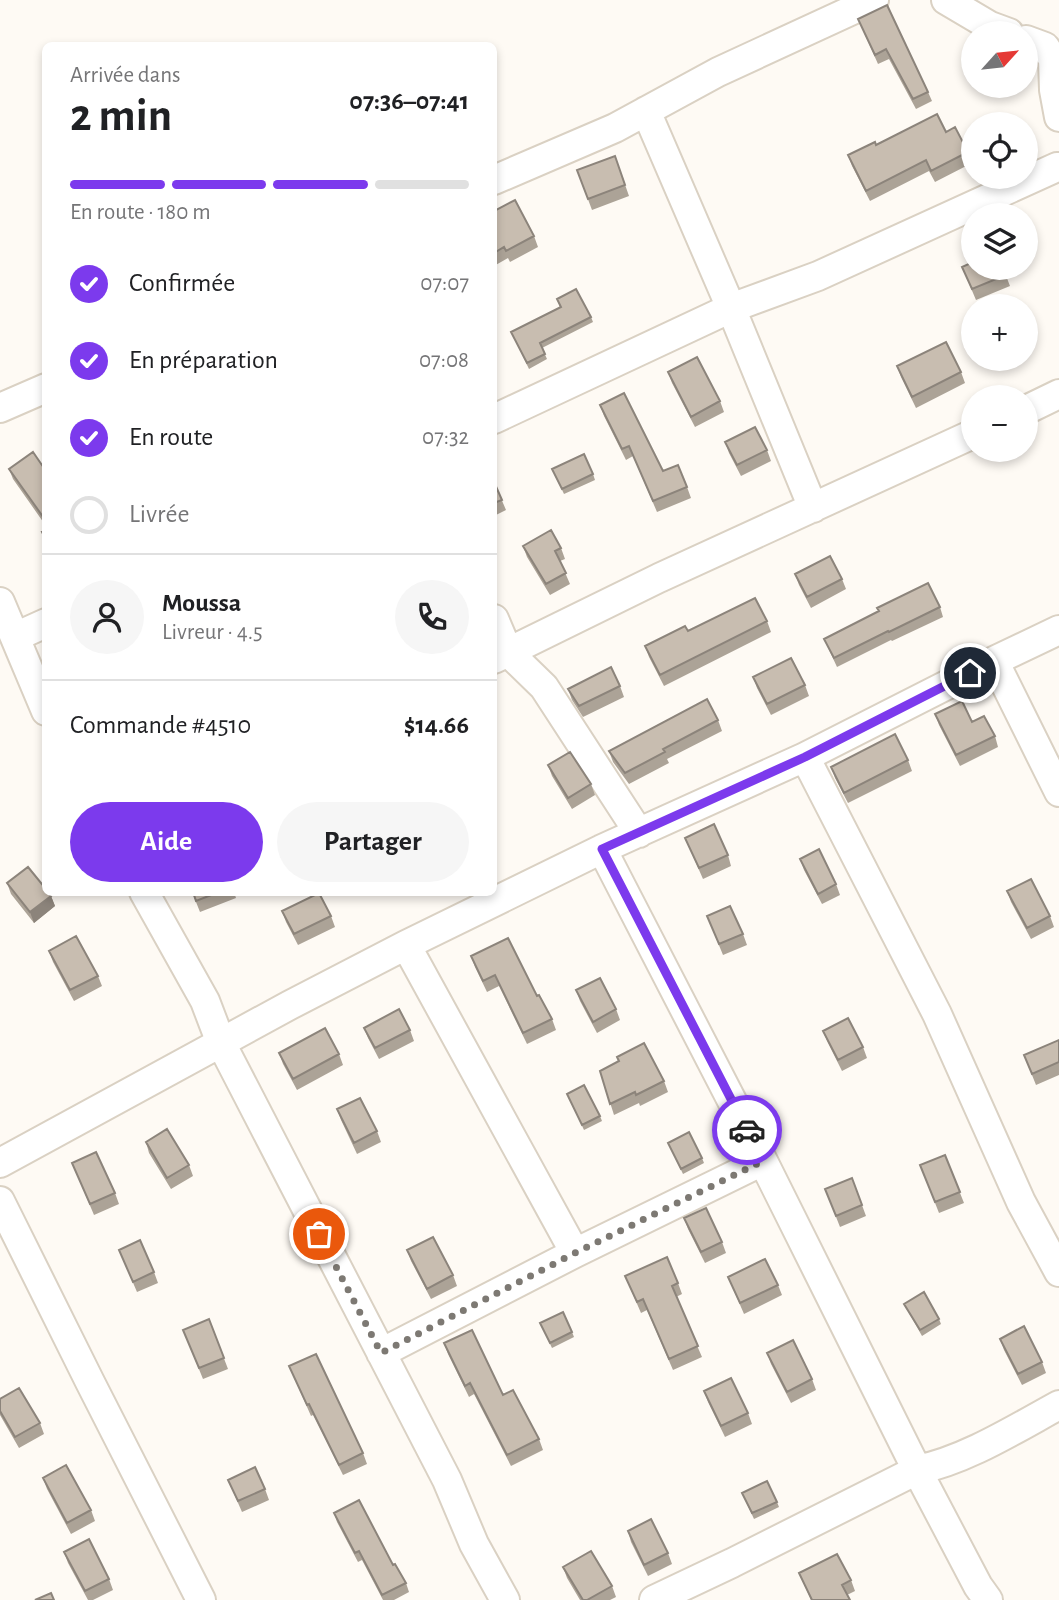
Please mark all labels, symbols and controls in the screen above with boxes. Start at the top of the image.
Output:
north arrow [961,21,1038,98]
map controls [961,21,1038,462]
text: Arrivée dans [70,64,181,87]
text: 07:36–07:41 [349,88,469,114]
text: 2 min [70,93,172,139]
button: locate [961,112,1038,189]
text: En route · 180 m [70,201,211,224]
button: layers [961,203,1038,280]
icon: check [70,265,108,303]
text: Confirmée [129,270,235,296]
text: 07:07 [420,272,469,295]
button: + [961,294,1038,371]
icon: check [70,342,108,380]
text: En préparation [129,347,278,373]
text: 07:08 [419,349,469,372]
button: − [961,385,1038,462]
icon: check [70,419,108,457]
text: En route [129,424,213,450]
text: 07:32 [422,426,469,449]
text: Livrée [129,501,189,527]
button: person [70,580,144,654]
button: phone [395,580,469,654]
text: Moussa [162,590,241,616]
text: Livreur · 4.5 [162,621,263,644]
pin [940,643,1000,703]
icon: home [951,654,989,692]
text: Commande #4510 [70,712,251,738]
text: $14.66 [404,712,469,738]
button: Aide [70,802,263,882]
button: Partager [277,802,469,882]
courier [712,1095,782,1165]
icon: car [728,1111,766,1149]
pin [289,1204,349,1264]
icon: bag [300,1215,338,1253]

